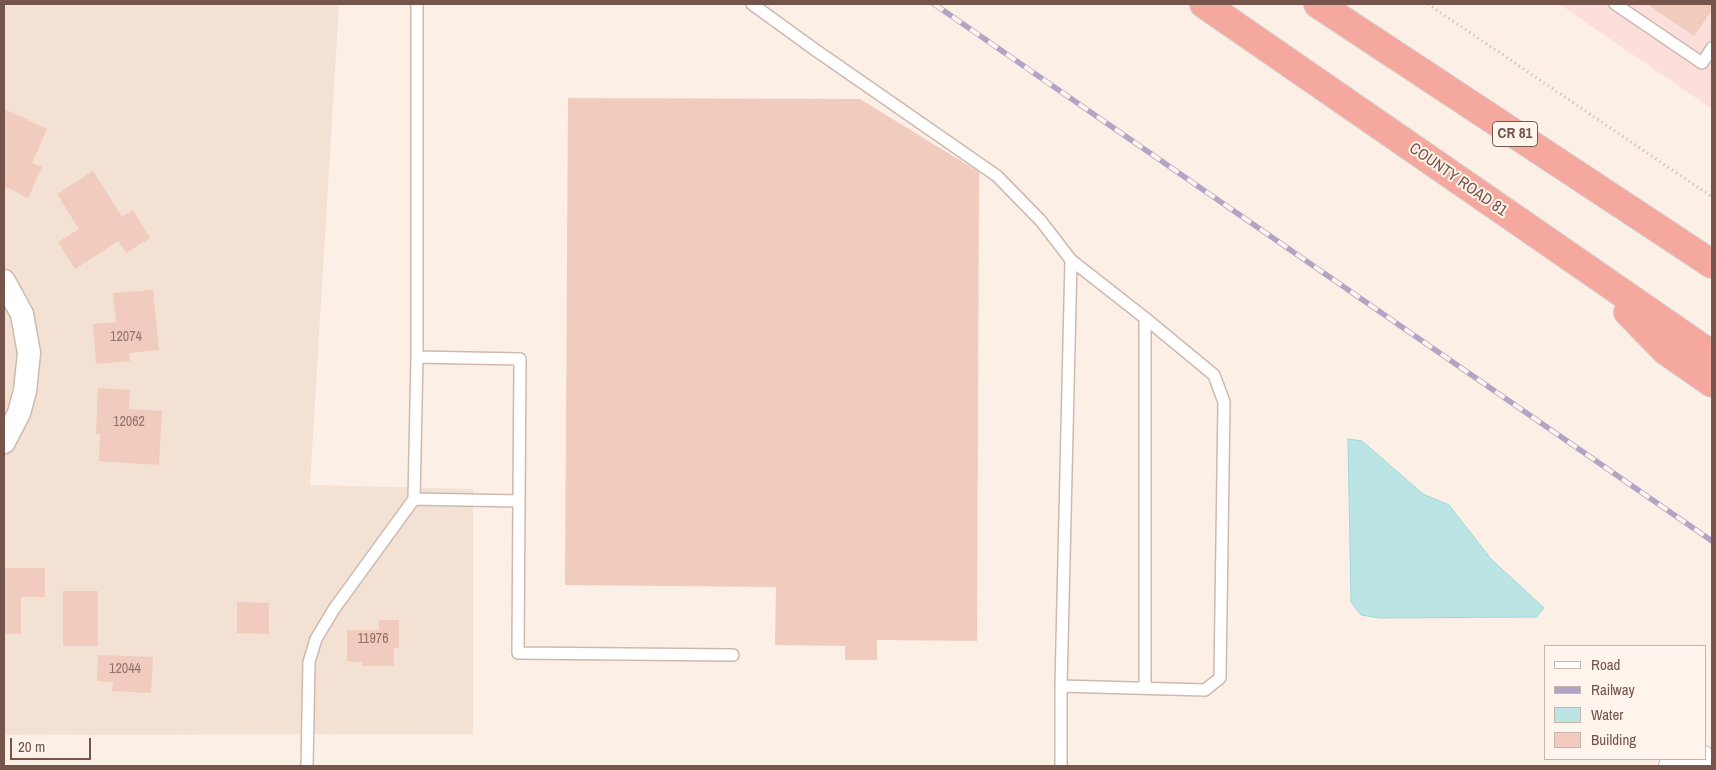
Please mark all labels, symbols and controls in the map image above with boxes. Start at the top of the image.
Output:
road number: CR 81 [1492,122,1538,146]
street label: COUNTY ROAD 81 [1405,139,1511,221]
house number: 12074 [110,329,142,345]
house number: 12062 [113,414,145,430]
house number: 11976 [357,631,389,647]
legend [1544,645,1706,760]
text: Road [1591,654,1620,675]
house number: 12044 [109,661,141,677]
text: Railway [1591,679,1635,700]
text: Water [1591,704,1623,725]
scale bar [12,728,94,760]
text: Building [1591,729,1636,750]
text: 20 m [18,736,45,757]

